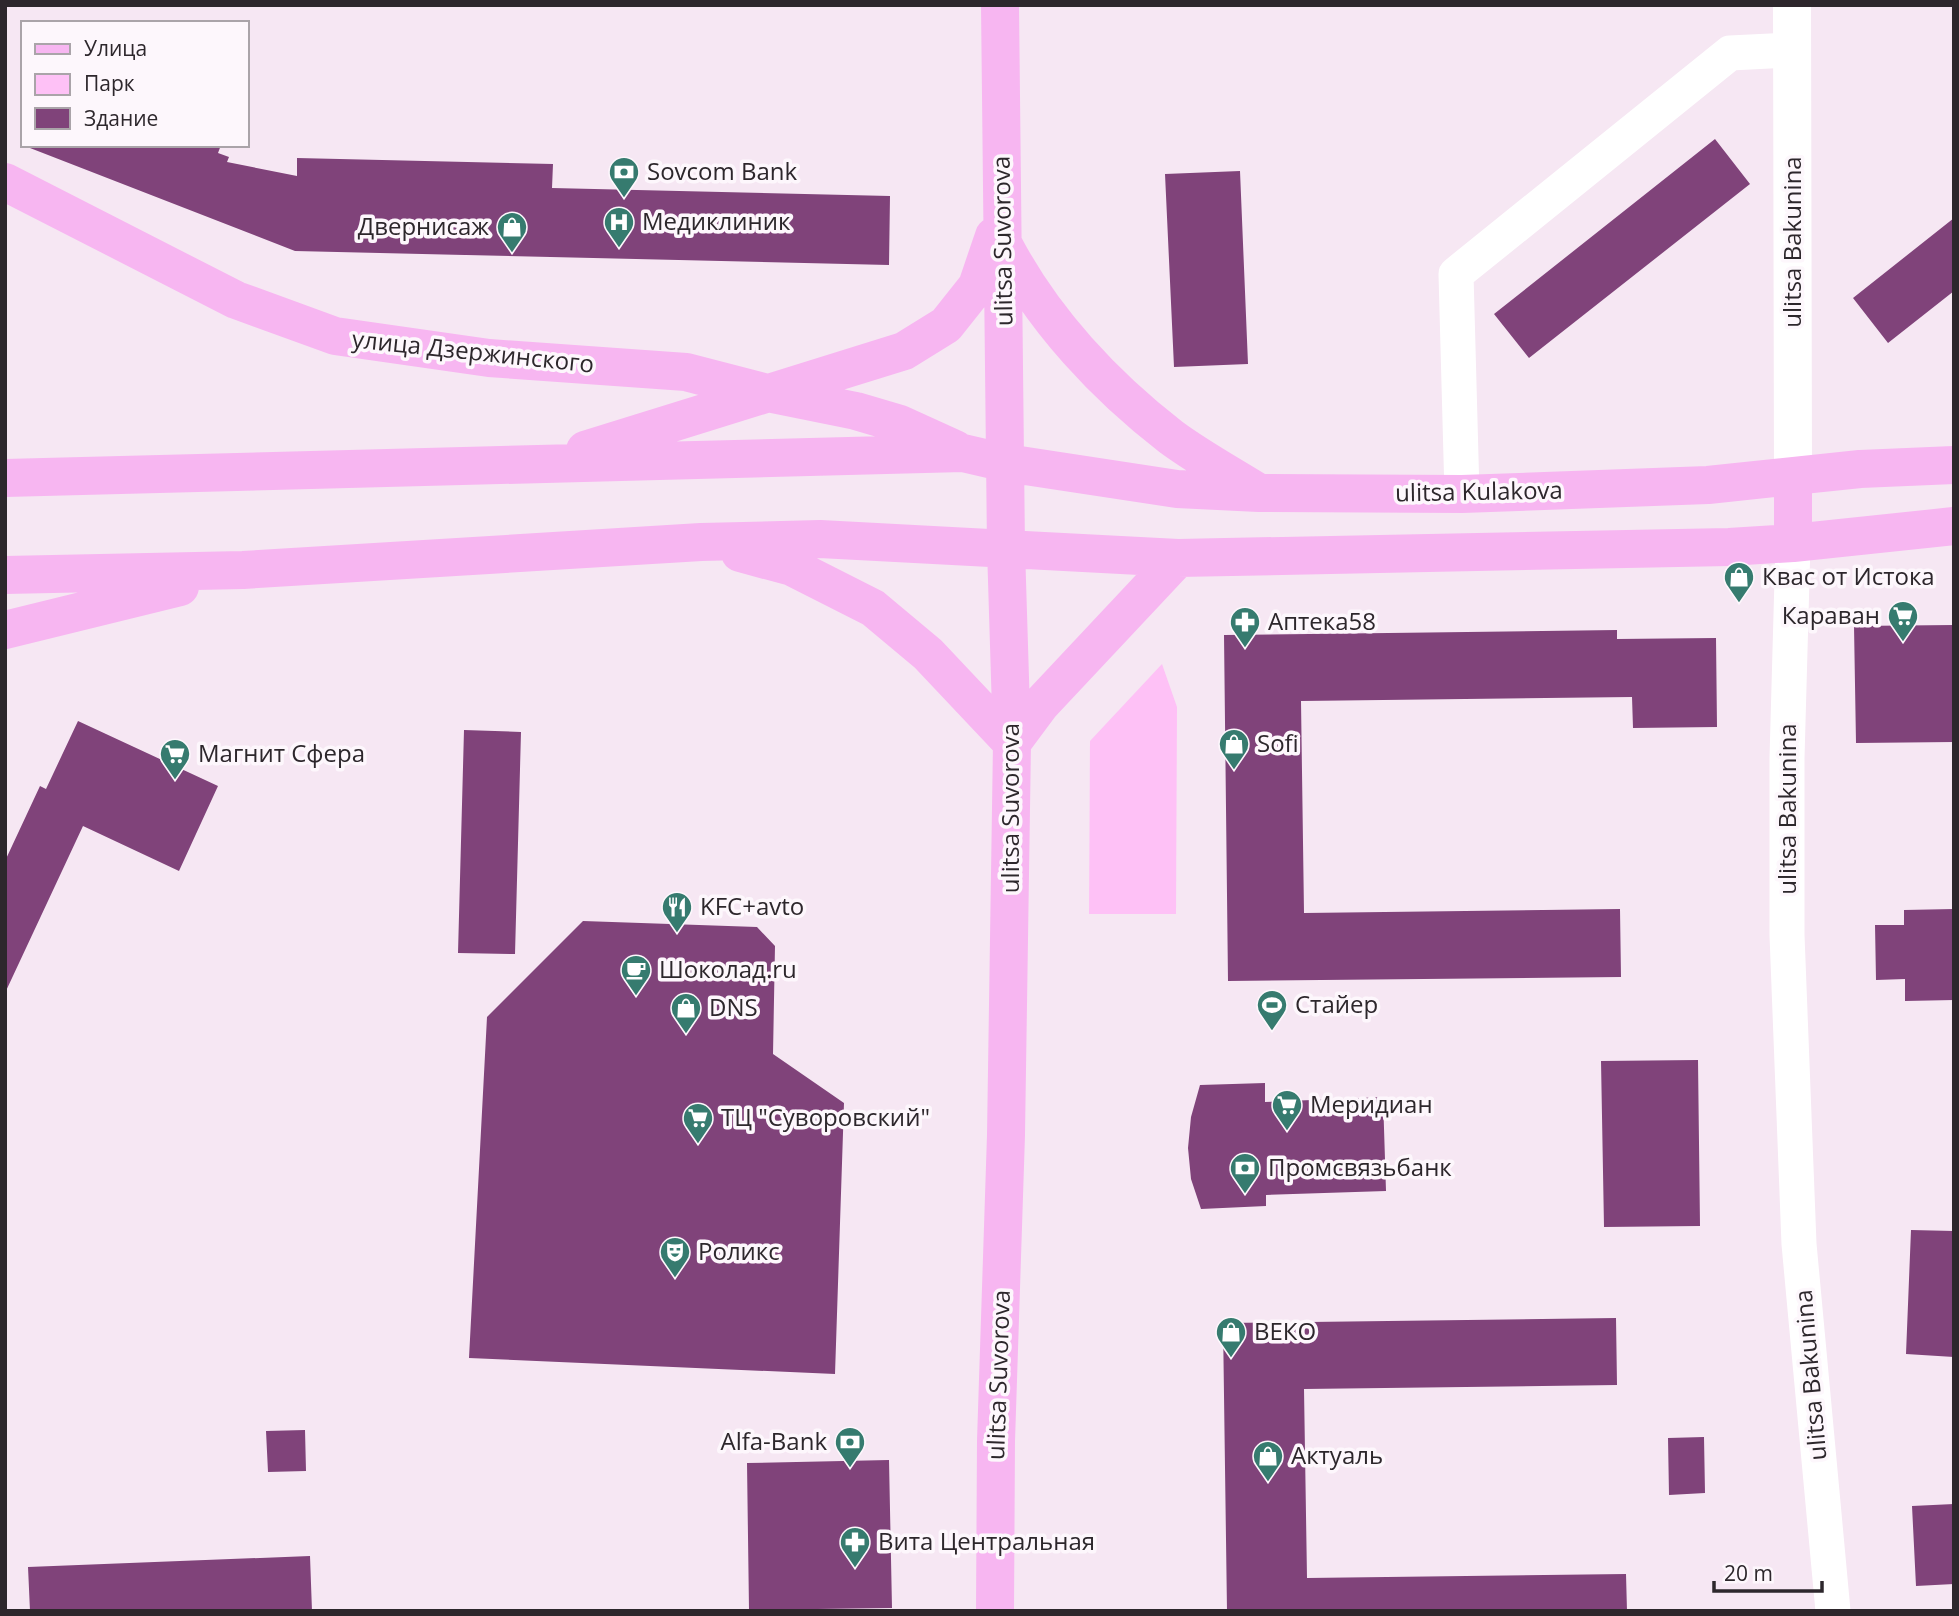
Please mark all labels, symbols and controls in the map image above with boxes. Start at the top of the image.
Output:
legend [21,21,248,147]
text: Улица [84,34,147,62]
text: Парк [84,69,135,97]
text: Здание [84,104,158,132]
place label: Sovcom Bank [647,154,798,187]
bank icon: Sovcom Bank [607,155,641,199]
street label: ulitsa Suvorova [984,156,1019,326]
street label: ulitsa Bakunina [1775,156,1808,328]
place label: Медиклиник [642,204,791,237]
hospital icon: Медиклиник [602,205,636,249]
place label: Двернисаж [358,209,489,242]
shop icon: Двернисаж [495,210,529,254]
street label: улица Дзержинского [351,321,596,380]
street label: ulitsa Kulakova [1395,473,1563,508]
place label: Квас от Истока [1762,559,1935,592]
shop icon: Квас от Истока [1722,560,1756,604]
place label: Караван [1782,598,1880,631]
supermarket icon: Караван [1886,599,1920,643]
place label: Аптека58 [1268,604,1376,637]
pharmacy icon: Аптека58 [1228,605,1262,649]
street label: ulitsa Suvorova [993,723,1026,893]
street label: ulitsa Bakunina [1770,723,1803,895]
place label: Sofi [1257,726,1299,759]
shop icon: Sofi [1217,727,1251,771]
place label: Магнит Сфера [198,736,365,769]
supermarket icon: Магнит Сфера [158,737,192,781]
place label: KFC+avto [700,889,804,922]
restaurant icon: KFC+avto [660,890,694,934]
place label: Шоколад.ru [659,952,797,985]
cafe icon: Шоколад.ru [619,953,653,997]
place label: Стайер [1295,987,1378,1020]
sports icon: Стайер [1255,988,1289,1032]
place label: DNS [709,990,758,1023]
shop icon: DNS [669,991,703,1035]
place label: Меридиан [1310,1087,1433,1120]
supermarket icon: Меридиан [1270,1088,1304,1132]
place label: ТЦ "Суворовский" [721,1100,930,1133]
supermarket icon: ТЦ "Суворовский" [681,1101,715,1145]
place label: Промсвязьбанк [1268,1150,1452,1183]
bank icon: Промсвязьбанк [1228,1151,1262,1195]
place label: Роликс [698,1234,780,1267]
theatre icon: Роликс [658,1235,692,1279]
street label: ulitsa Bakunina [1786,1288,1833,1462]
street label: ulitsa Suvorova [978,1289,1017,1461]
place label: ВЕКО [1254,1314,1316,1347]
shop icon: ВЕКО [1214,1315,1248,1359]
place label: Alfa-Bank [720,1424,827,1457]
bank icon: Alfa-Bank [833,1425,867,1469]
place label: Актуаль [1291,1438,1383,1471]
shop icon: Актуаль [1251,1439,1285,1483]
place label: Вита Центральная [878,1524,1095,1557]
pharmacy icon: Вита Центральная [838,1525,872,1569]
scale bar [1714,1550,1822,1594]
text: 20 m [1724,1559,1773,1587]

